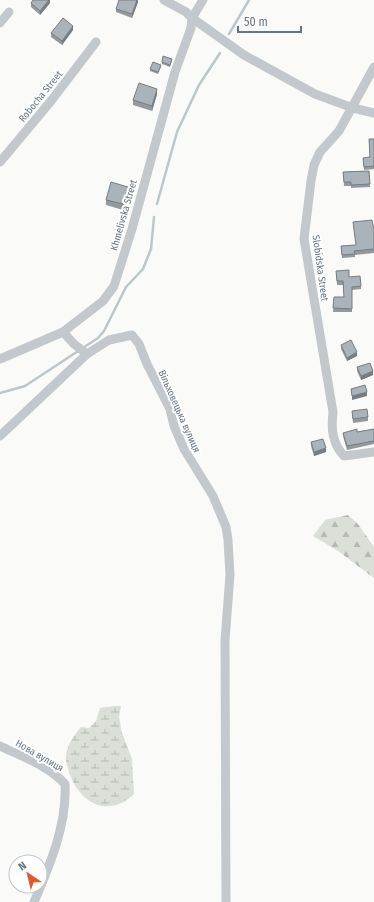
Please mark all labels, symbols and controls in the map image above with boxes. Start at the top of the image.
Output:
scale bar [238,8,301,34]
text: 50 m [244,15,268,29]
street label: Robocha Street [16,68,66,125]
street label: Khmelivska Street [108,178,140,252]
street label: Slobidska Street [309,234,331,303]
street label: Вільховецька вулиця [156,368,204,454]
street label: Нова вулиця [13,737,66,774]
north arrow [8,854,48,894]
text: N [16,859,29,873]

